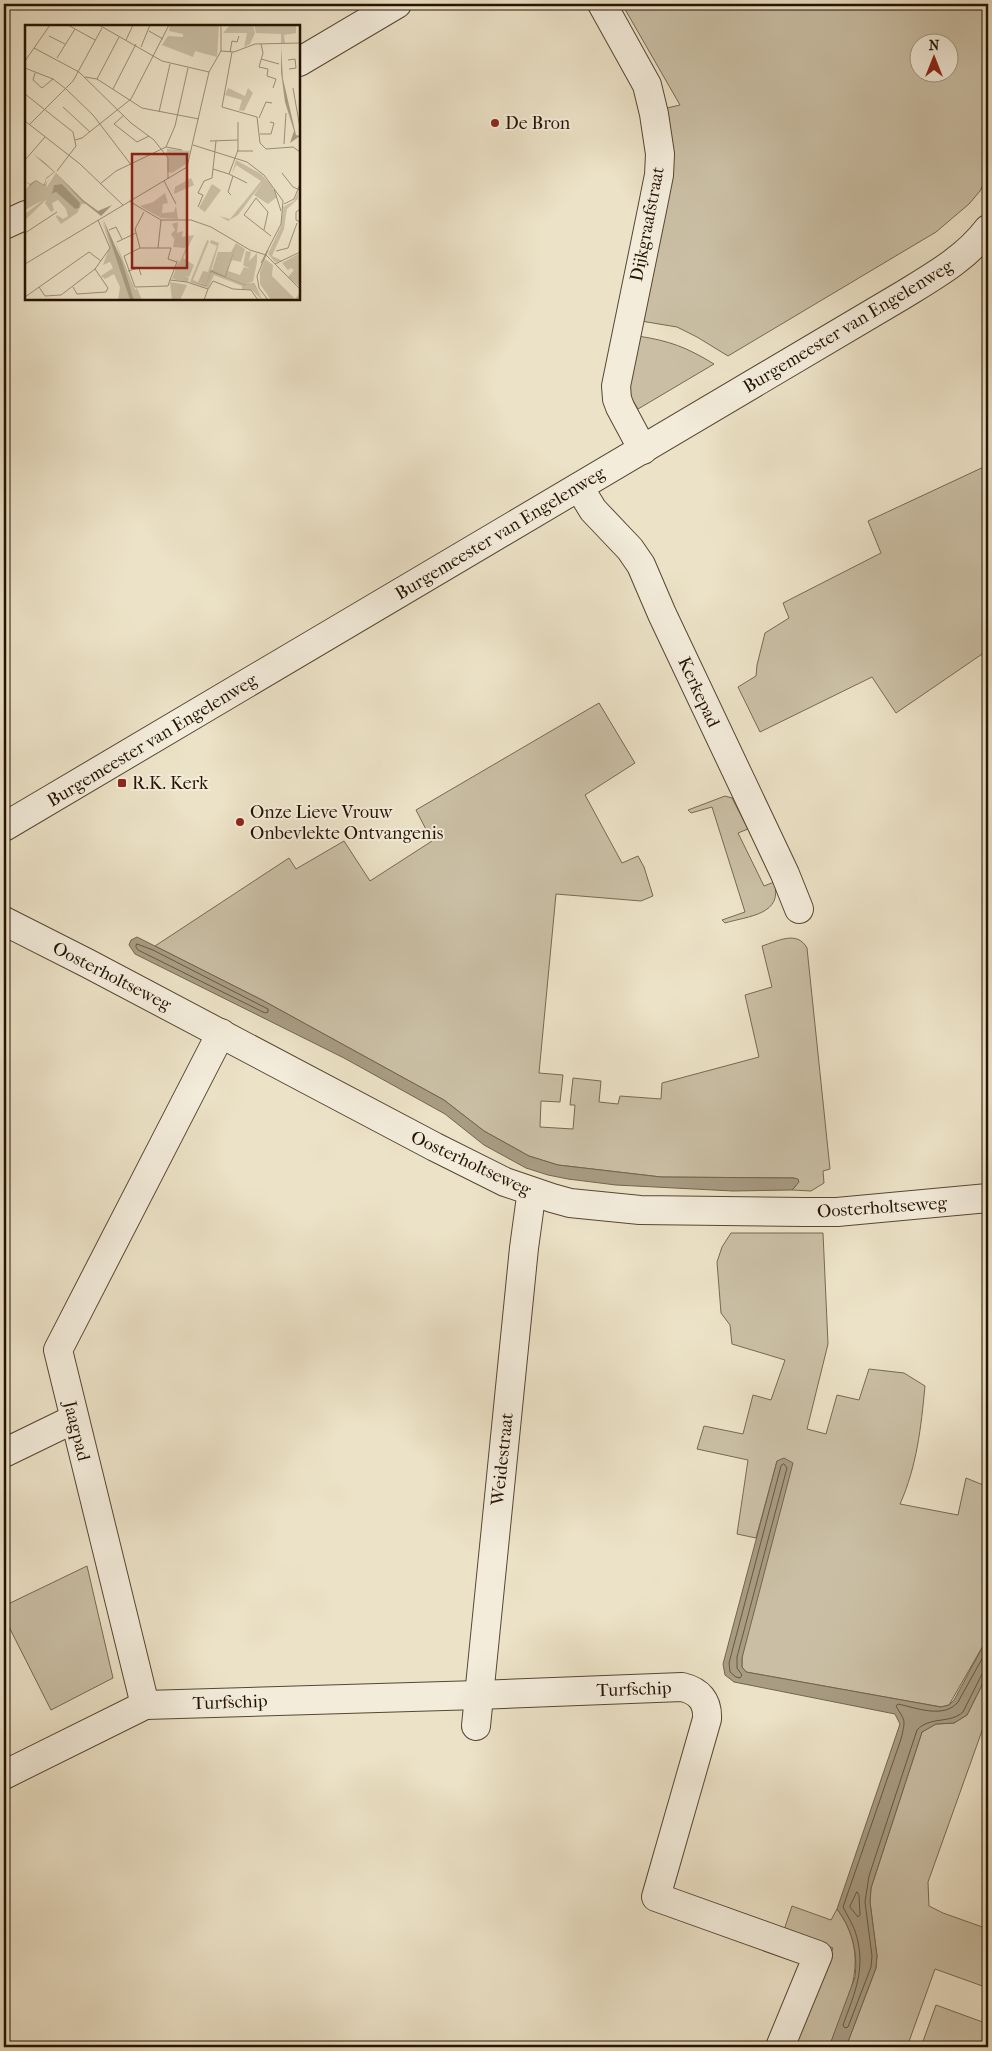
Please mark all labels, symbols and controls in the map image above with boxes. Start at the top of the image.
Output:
inset map [25,25,300,300]
north arrow [910,32,960,82]
text: N [929,37,940,54]
place label: De Bron [505,113,571,134]
marker: De Bron [489,117,501,129]
street label: Dijkgraafstraat [626,164,669,283]
street label: Burgemeester van Engelenweg [740,255,957,397]
street label: Burgemeester van Engelenweg [392,462,609,604]
street label: Kerkepad [673,654,724,731]
street label: Burgemeester van Engelenweg [44,669,261,811]
place label: R.K. Kerk [132,773,209,794]
marker: R.K. Kerk [116,777,128,789]
place label: Onze Lieve Vrouw Onbevlekte Ontvangenis [250,802,444,844]
marker: Onze Lieve Vrouw Onbevlekte Ontvangenis [234,816,246,828]
street label: Oosterholtseweg [49,938,175,1016]
street label: Oosterholtseweg [407,1126,535,1201]
street label: Oosterholtseweg [816,1192,948,1223]
street label: Jaagpad [58,1397,94,1464]
street label: Weidestraat [487,1411,518,1507]
street label: Turfschip [596,1678,672,1701]
street label: Turfschip [192,1691,268,1714]

